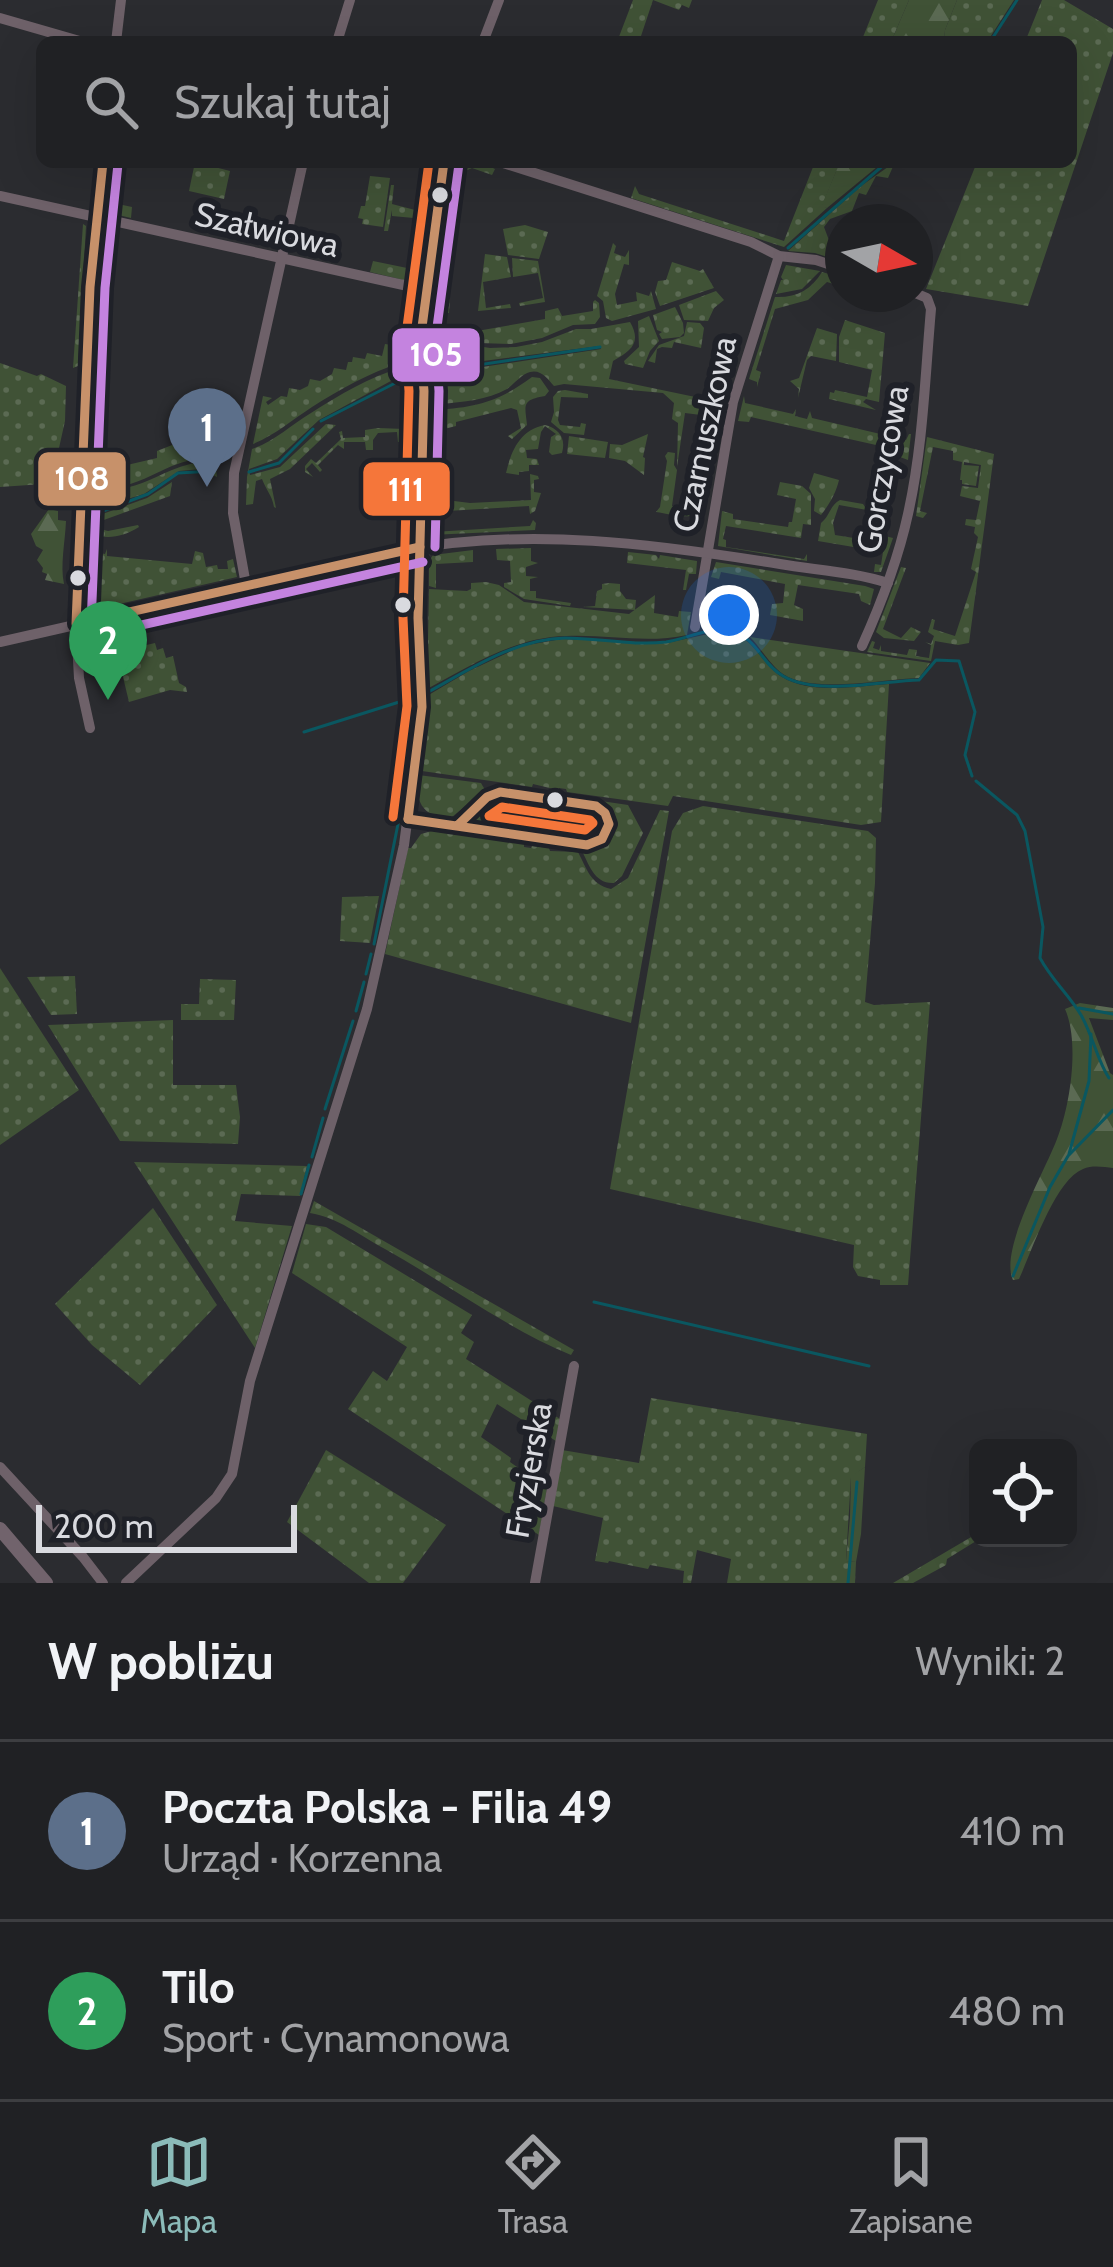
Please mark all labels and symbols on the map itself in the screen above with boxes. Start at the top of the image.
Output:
unlabelled marker [429,184,451,206]
street label: Szałwiowa [191,193,343,265]
north arrow [825,204,933,312]
line badge: 105 [390,326,482,384]
street label: Czarnuszkowa [664,332,744,535]
text: 105 [409,334,463,374]
street label: Gorczycowa [848,382,916,556]
pin: 1 [168,388,246,487]
line badge: 108 [36,450,128,508]
text: 108 [54,458,110,498]
line badge: 111 [361,460,452,518]
text: 111 [388,469,424,509]
unlabelled marker [67,567,89,589]
your location [699,585,759,645]
unlabelled marker [392,594,414,616]
pin: 2 [69,601,147,700]
unlabelled marker [544,789,566,811]
street label: Fryzjerska [496,1399,560,1541]
scale bar [36,1499,297,1552]

